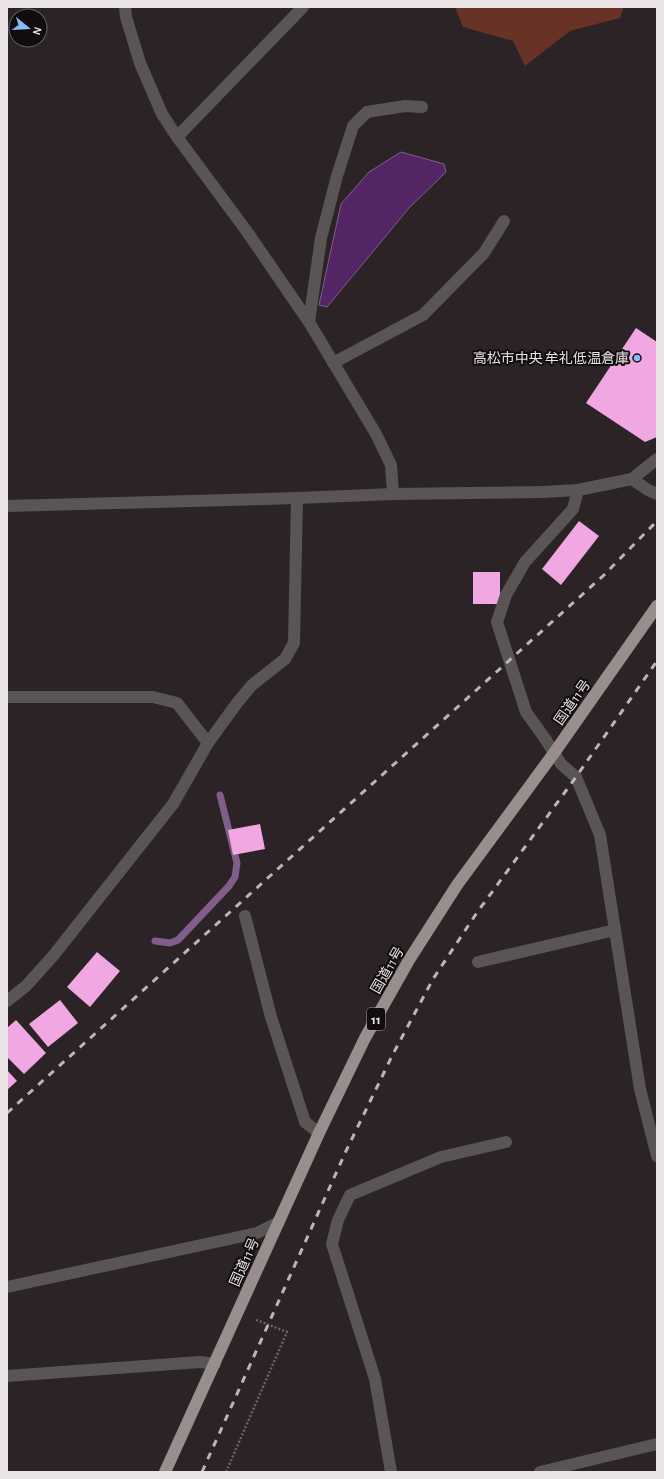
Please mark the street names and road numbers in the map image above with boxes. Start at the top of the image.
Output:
street label: 国道11号 [551,677,593,728]
street label: 国道11号 [368,944,407,996]
road number: 11 [367,1008,385,1030]
street label: 国道11号 [227,1236,262,1289]

